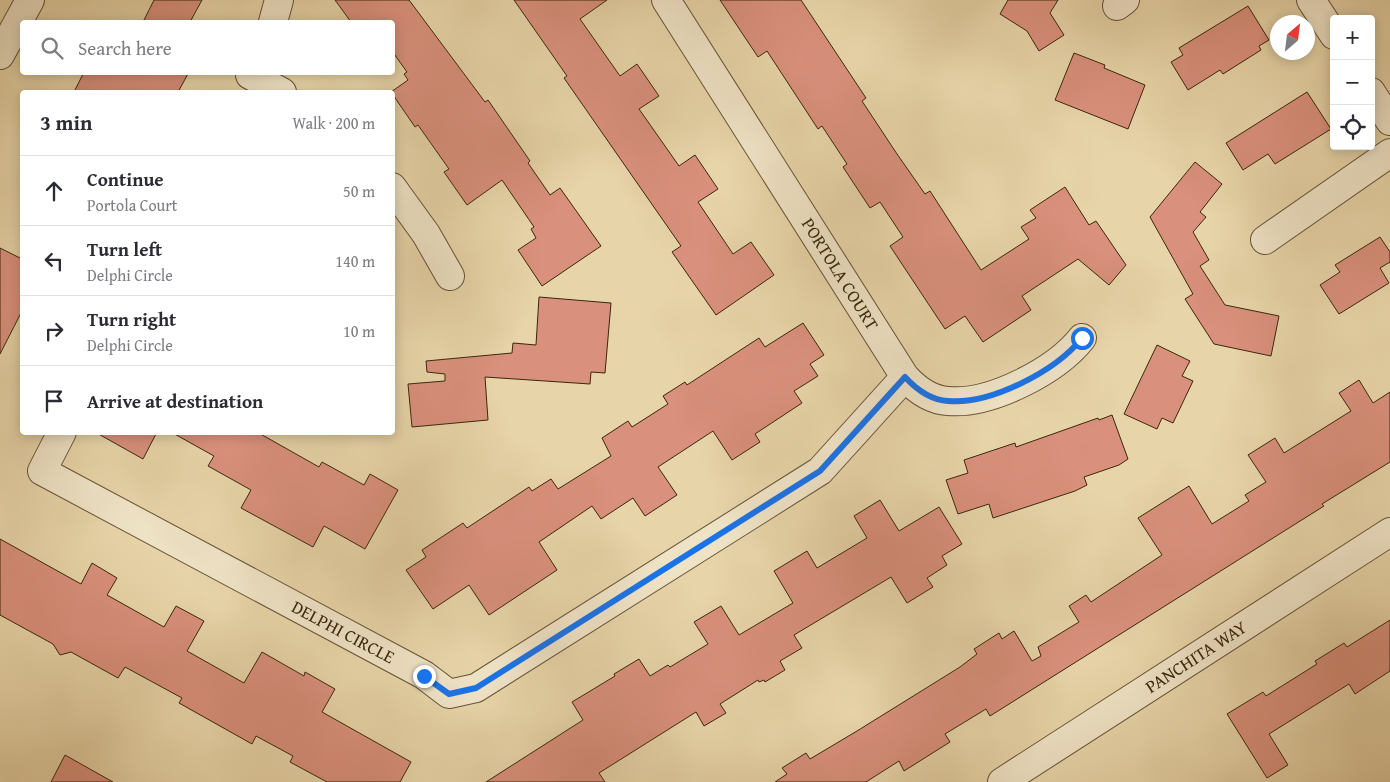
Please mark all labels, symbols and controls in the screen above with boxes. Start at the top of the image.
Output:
north arrow [1270,15,1315,60]
map controls [1330,15,1375,150]
button: + [1330,15,1375,60]
search box [20,20,395,75]
icon: search [38,34,66,62]
text: Search here [78,34,172,62]
button: − [1330,60,1375,105]
button: locate [1330,105,1375,150]
text: 3 min [40,107,92,138]
text: Walk · 200 m [292,111,375,135]
text: Continue [87,165,164,193]
icon: ahead [40,177,68,205]
text: 50 m [343,179,375,203]
text: Portola Court [87,193,178,217]
street label: PORTOLA COURT [795,212,886,335]
text: Turn left [87,235,162,263]
icon: left [40,247,68,275]
text: 140 m [335,249,375,273]
text: Delphi Circle [87,263,173,287]
text: Turn right [87,305,176,333]
icon: right [40,317,68,345]
text: 10 m [343,319,375,343]
route start [1071,327,1094,350]
text: Delphi Circle [87,333,173,357]
icon: arrive [40,387,68,415]
text: Arrive at destination [87,387,263,415]
street label: DELPHI CIRCLE [287,593,400,670]
street label: PANCHITA WAY [1140,613,1252,700]
route end [413,665,436,688]

